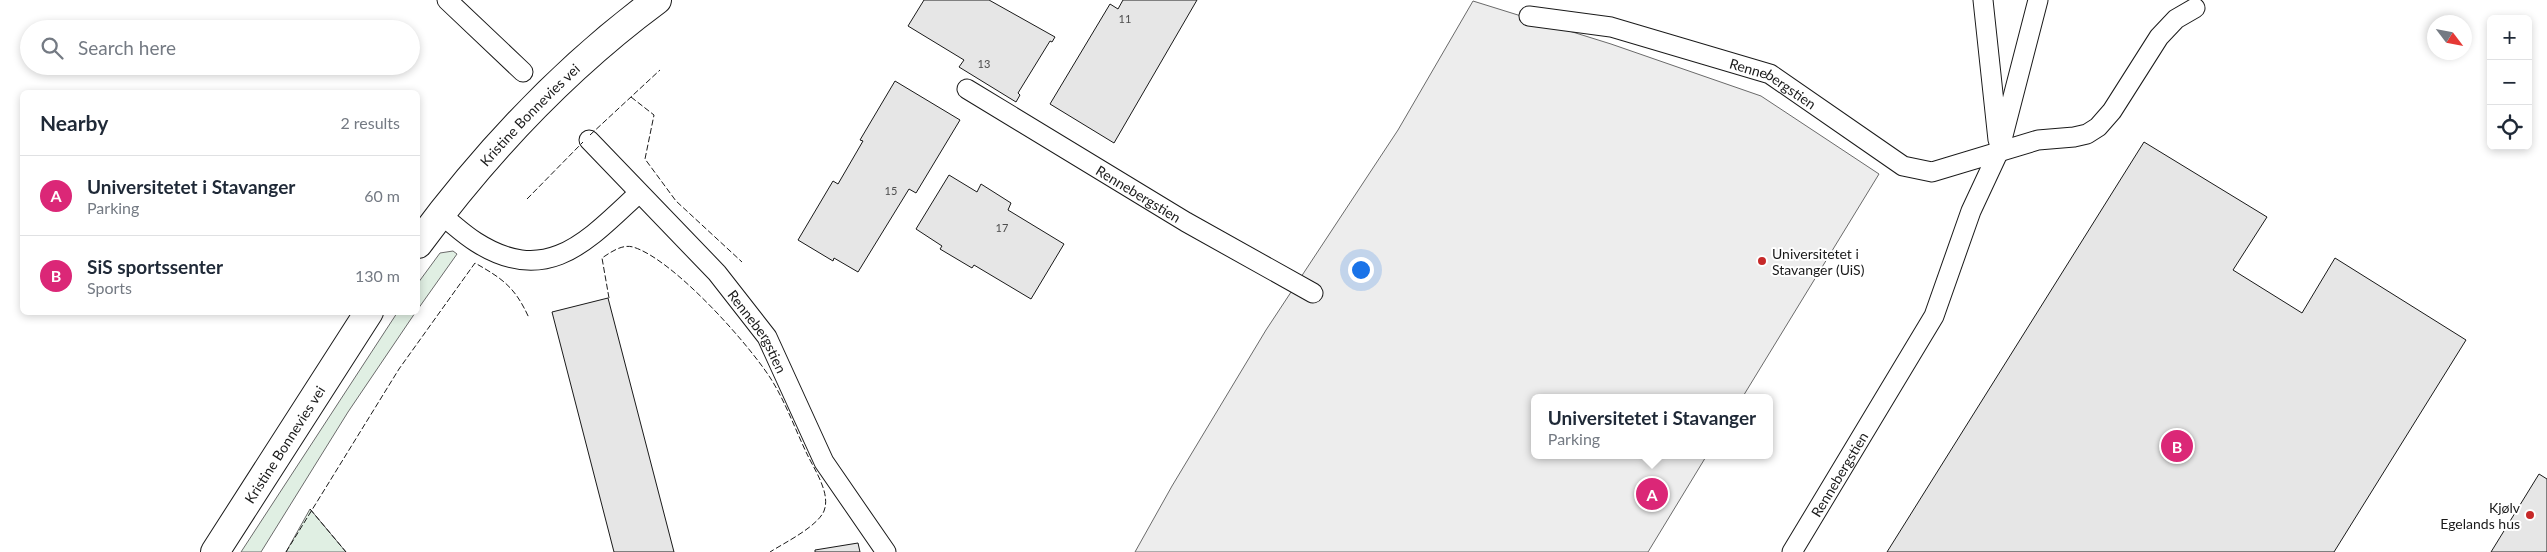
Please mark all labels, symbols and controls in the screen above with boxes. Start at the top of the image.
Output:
house number: 11 [1119,12,1131,25]
north arrow [2427,15,2472,60]
map controls [2487,15,2532,150]
button: + [2487,15,2532,60]
search box [20,20,420,75]
icon: search [38,34,66,62]
text: Search here [78,36,176,59]
street label: Rennebergstien [1728,54,1820,112]
house number: 13 [978,57,990,70]
street label: Kristine Bonnevies vei [476,60,583,169]
button: − [2487,60,2532,105]
button: locate [2487,105,2532,150]
text: Nearby [40,110,108,135]
text: 2 results [340,113,400,132]
street label: Rennebergstien [1093,161,1184,226]
text: Universitetet i Stavanger [87,175,295,198]
house number: 15 [885,184,897,197]
text: A [50,186,62,205]
text: 60 m [364,186,400,205]
text: Parking [87,198,139,217]
house number: 17 [996,221,1008,234]
place label: Universitetet i Stavanger (UiS) [1772,245,1865,278]
text: SiS sportssenter [87,255,223,278]
marker: Universitetet i Stavanger (UiS) [1756,255,1768,267]
your location [1348,257,1374,283]
text: B [51,266,61,285]
text: 130 m [355,266,400,285]
text: Sports [87,278,132,297]
street label: Rennebergstien [725,286,791,375]
street label: Kristine Bonnevies vei [240,382,328,506]
popup [1531,394,1773,459]
text: Universitetet i Stavanger [1548,406,1756,429]
pin: B [2161,427,2193,465]
street label: Rennebergstien [1807,428,1871,520]
text: Parking [1548,429,1600,448]
pin: A [1636,475,1668,513]
place label: Kjølv Egelands hus [2440,499,2521,532]
marker: Kjølv Egelands hus [2524,509,2536,521]

